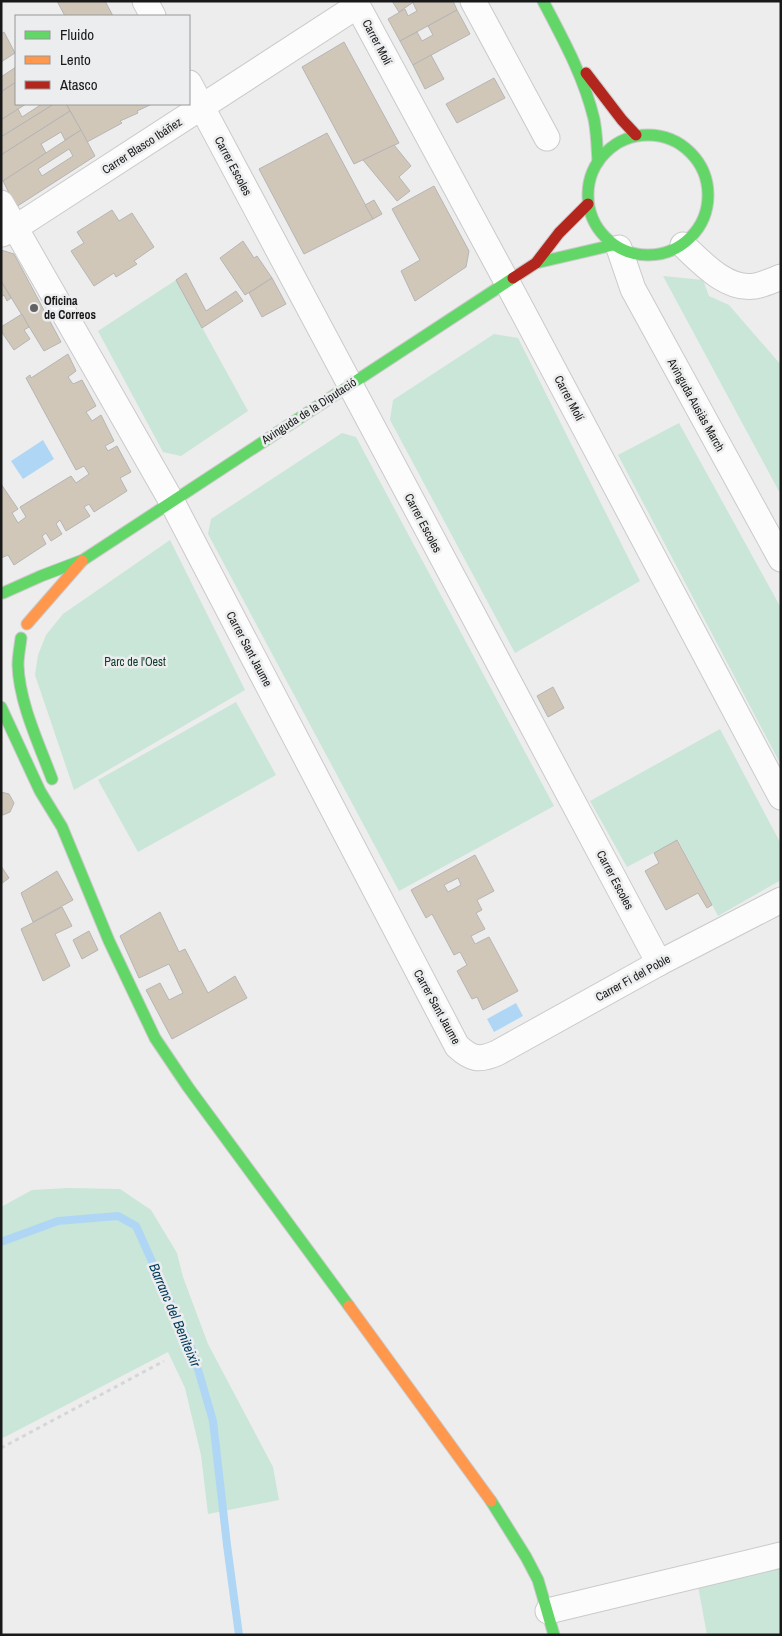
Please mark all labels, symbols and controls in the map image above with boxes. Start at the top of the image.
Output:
legend [15,15,190,105]
street label: Carrer Molí [358,17,396,68]
text: Fluido [60,24,94,45]
text: Lento [60,49,91,70]
text: Atasco [59,74,98,95]
street label: Carrer Blasco Ibáñez [99,114,185,178]
street label: Carrer Escoles [211,134,255,199]
place label: Oficina de Correos [44,293,96,323]
marker: Oficina de Correos [28,302,40,314]
street label: Avinguda Ausiàs March [663,355,728,454]
street label: Carrer Molí [550,373,588,424]
street label: Avinguda de la Diputació [258,374,360,448]
street label: Carrer Escoles [401,491,445,556]
street label: Carrer Sant Jaume [222,609,276,689]
park label: Parc de l'Oest [104,654,166,670]
street label: Carrer Escoles [593,848,637,913]
street label: Carrer Fi del Poble [593,951,673,1005]
street label: Carrer Sant Jaume [410,967,464,1047]
water label: Barranc del Beniteixir [145,1260,205,1371]

